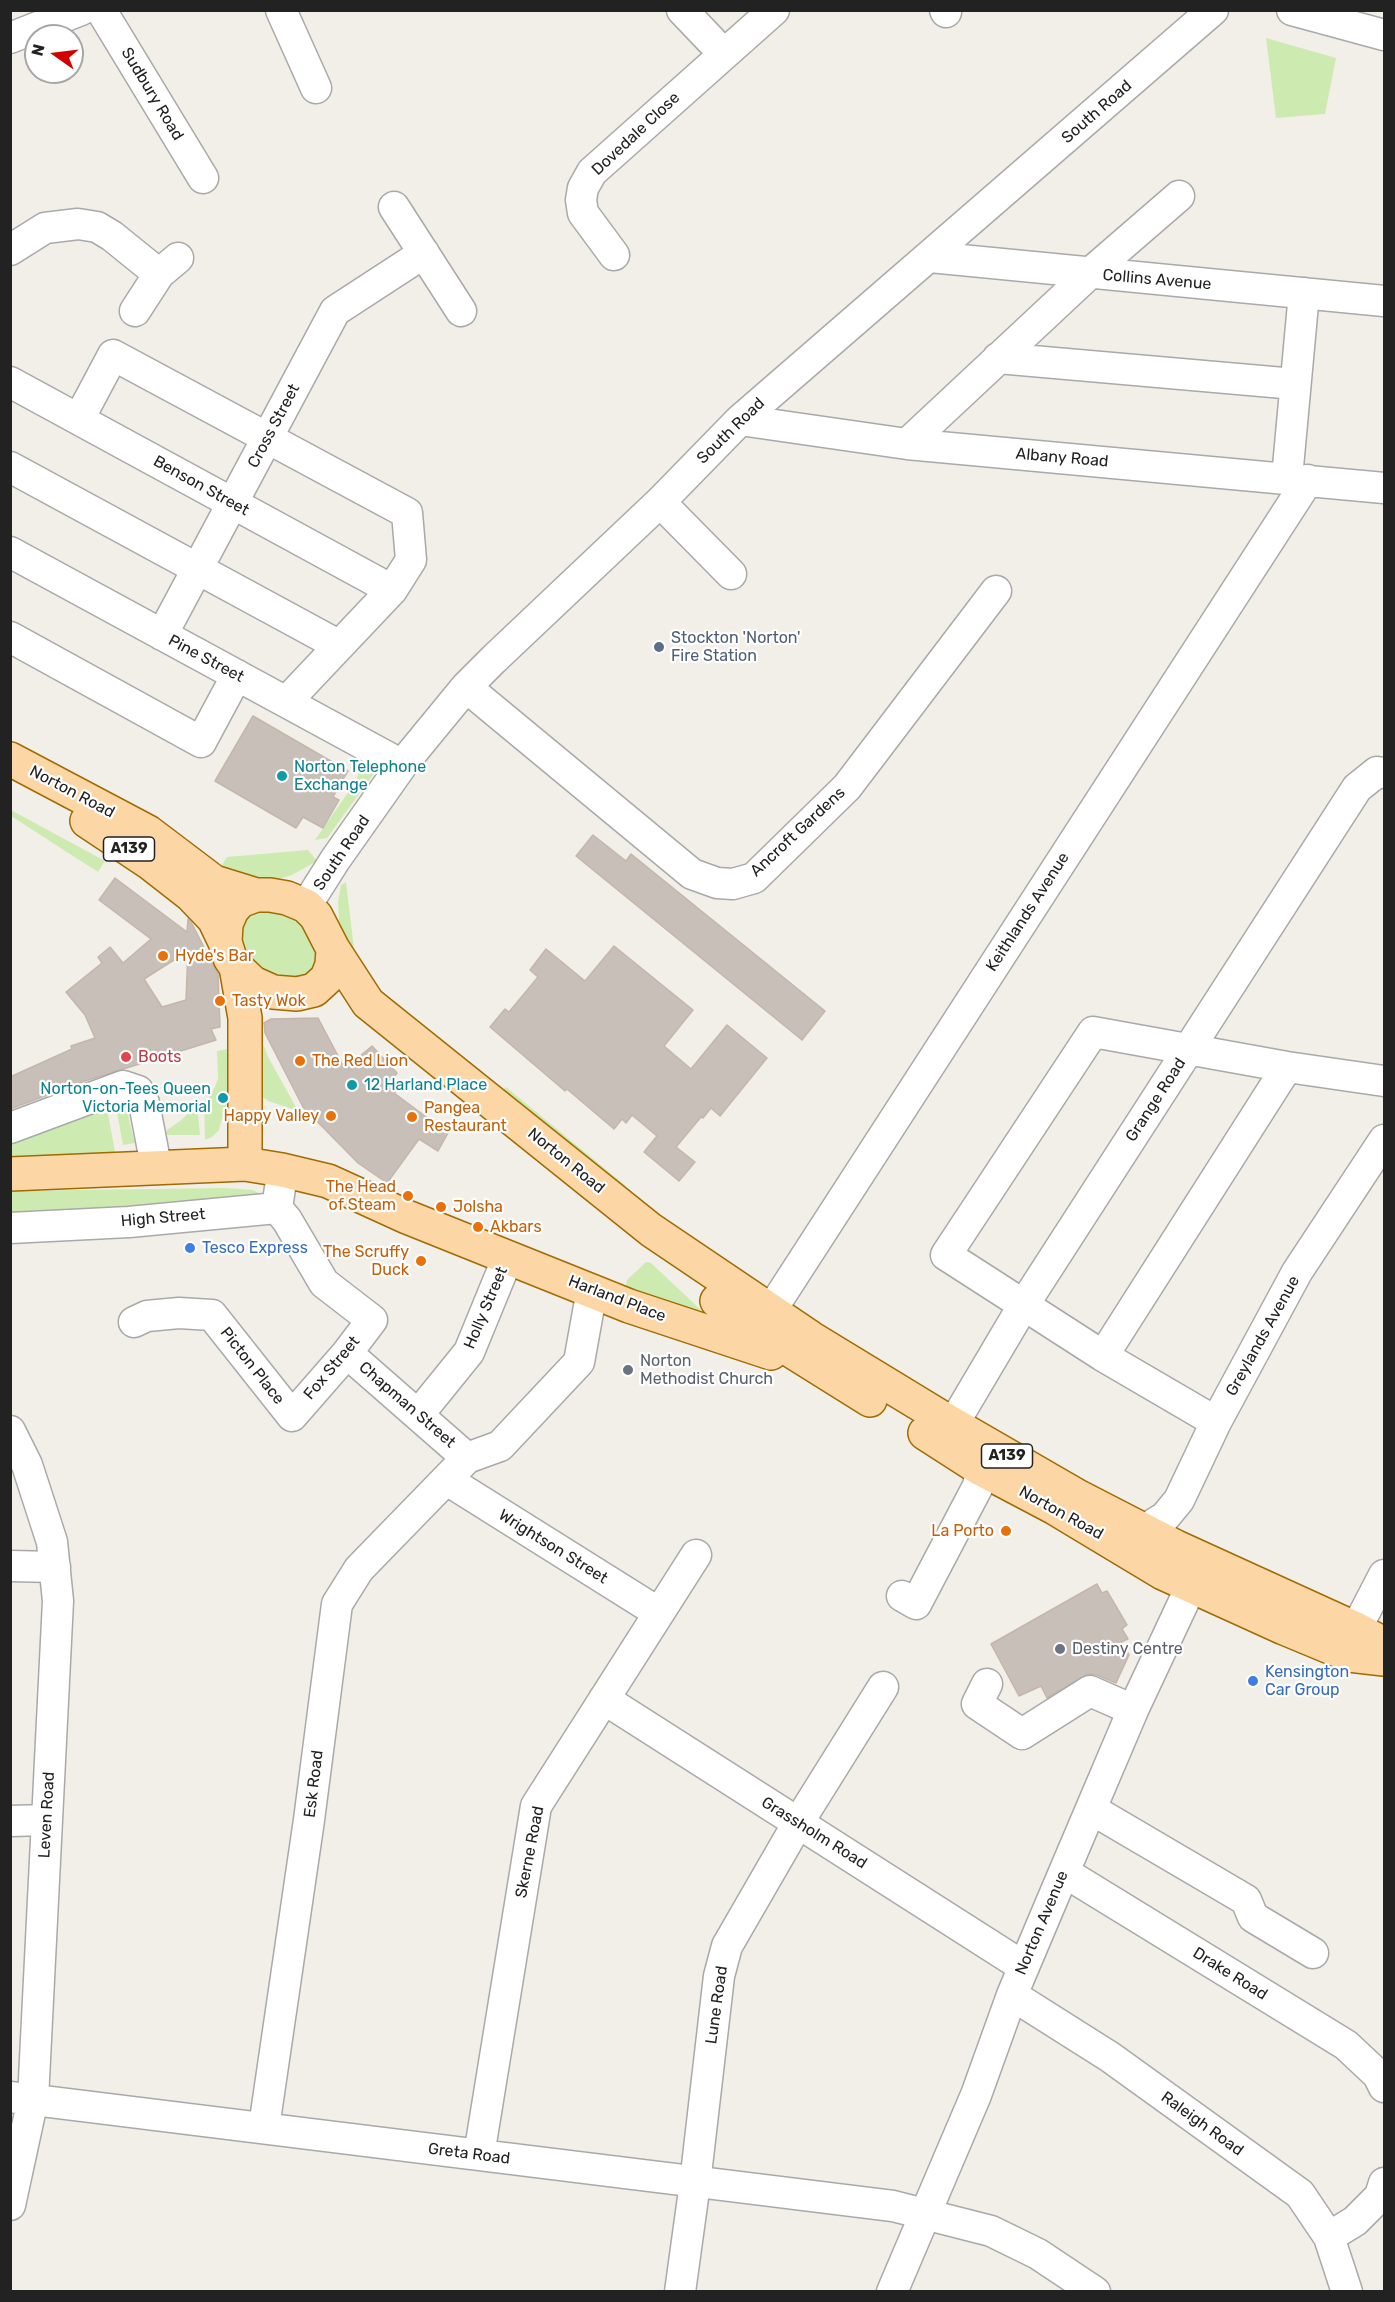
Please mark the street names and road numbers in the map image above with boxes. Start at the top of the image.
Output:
street label: Sudbury Road [117,44,187,144]
street label: South Road [1058,76,1136,148]
street label: Dovedale Close [588,88,684,180]
street label: Collins Avenue [1102,266,1212,294]
street label: Cross Street [244,381,304,471]
street label: South Road [693,394,769,468]
street label: Albany Road [1015,444,1109,472]
street label: Benson Street [150,452,252,520]
street label: Pine Street [165,631,247,687]
street label: Norton Road [26,762,118,822]
street label: Ancroft Gardens [747,783,849,881]
street label: South Road [310,812,374,894]
road number: A139 [104,837,154,861]
street label: Keithlands Avenue [982,849,1074,975]
street label: Grange Road [1122,1055,1190,1145]
street label: Norton Road [524,1124,608,1198]
street label: High Street [120,1205,206,1231]
street label: Holly Street [460,1264,512,1352]
street label: Harland Place [565,1272,669,1326]
street label: Greylands Avenue [1222,1273,1304,1399]
street label: Picton Place [216,1324,288,1408]
street label: Fox Street [300,1332,364,1404]
street label: Chapman Street [355,1358,459,1452]
road number: A139 [982,1444,1032,1468]
street label: Norton Road [1016,1482,1106,1544]
street label: Wrightson Street [495,1506,611,1588]
street label: Esk Road [300,1749,328,1819]
street label: Leven Road [35,1771,59,1859]
street label: Grassholm Road [758,1793,870,1873]
street label: Skerne Road [512,1804,548,1900]
street label: Norton Avenue [1011,1868,1073,1978]
street label: Drake Road [1189,1943,1271,2005]
street label: Lune Road [702,1965,732,2045]
street label: Raleigh Road [1157,2088,1247,2160]
street label: Greta Road [427,2139,511,2169]

